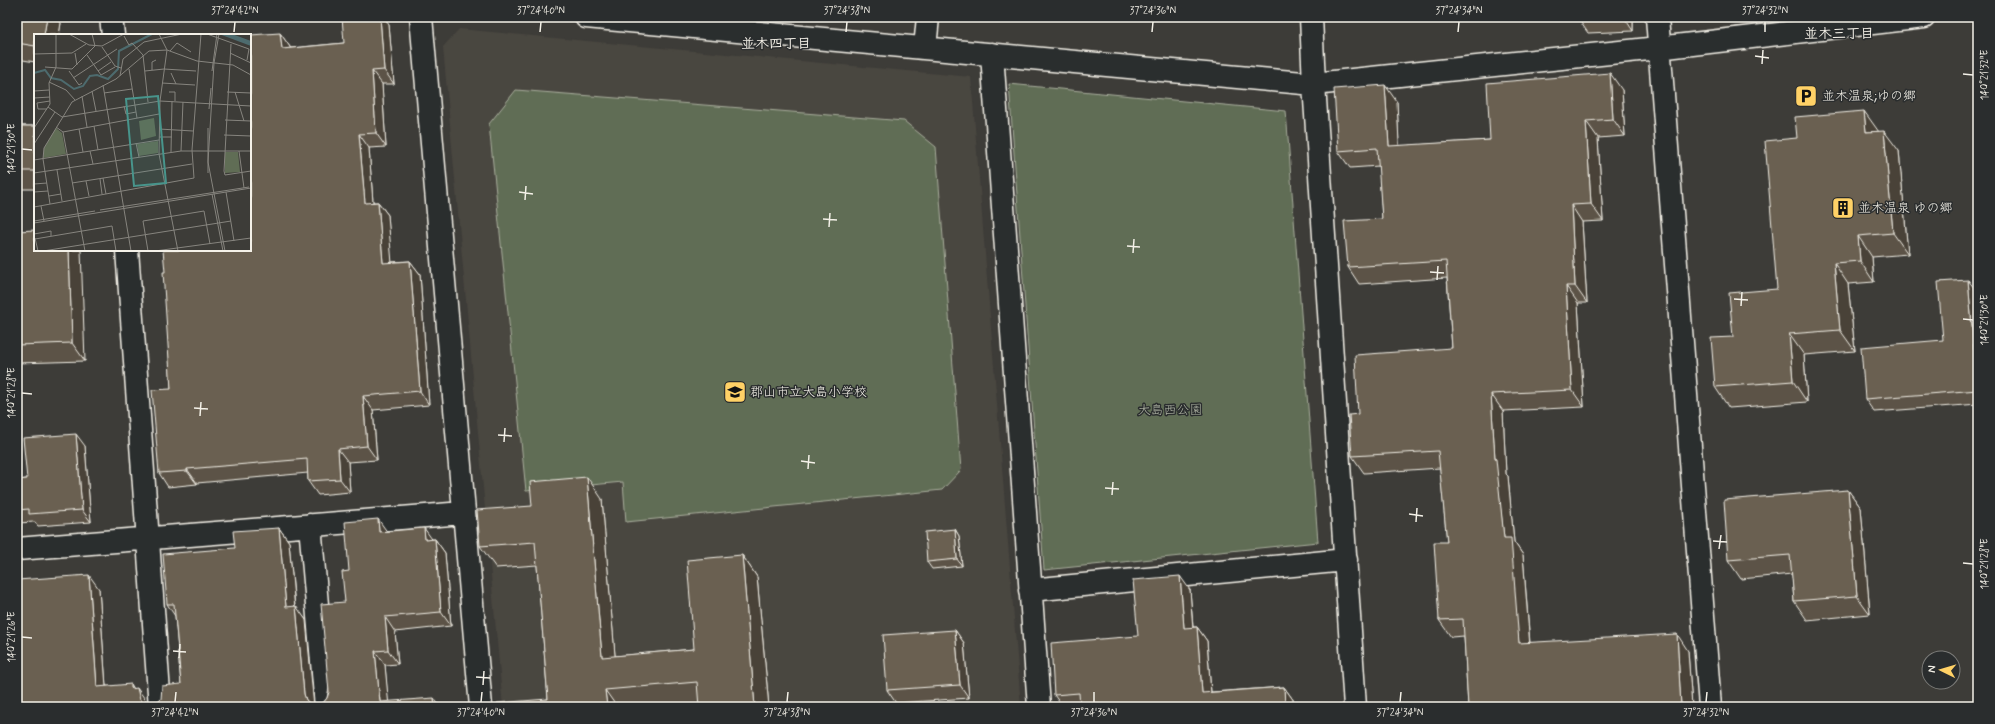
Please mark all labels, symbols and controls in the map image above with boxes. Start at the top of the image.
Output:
text: 37°24'42"N [211,4,259,18]
text: 37°24'40"N [517,4,565,18]
text: 37°24'38"N [824,4,870,18]
text: 37°24'36"N [1130,4,1177,18]
text: 37°24'34"N [1436,4,1483,18]
text: 37°24'32"N [1742,4,1788,18]
district label: 並木三丁目 [1804,25,1874,43]
inset map [34,34,251,251]
district label: 並木四丁目 [741,35,811,53]
text: 140°21'32"E [1978,50,1992,100]
parking icon: 並木温泉;ゆの郷 [1793,83,1819,109]
place label: 並木温泉;ゆの郷 [1822,88,1916,105]
text: 140°21'30"E [5,123,19,174]
building icon: 並木温泉 ゆの郷 [1830,195,1856,221]
place label: 並木温泉 ゆの郷 [1858,200,1953,217]
text: 140°21'30"E [1978,294,1992,345]
text: 140°21'28"E [5,367,19,419]
school or university icon: 郡山市立大島小学校 [722,379,748,405]
place label: 郡山市立大島小学校 [750,384,867,401]
park label: 大島西公園 [1137,402,1203,419]
text: 140°21'28"E [1978,538,1992,590]
text: 140°21'26"E [5,611,19,663]
north arrow [1921,650,1961,690]
text: N [1925,665,1939,673]
text: 37°24'42"N [151,706,199,720]
text: 37°24'40"N [457,706,505,720]
text: 37°24'38"N [764,706,810,720]
text: 37°24'36"N [1071,706,1118,720]
text: 37°24'34"N [1377,706,1424,720]
text: 37°24'32"N [1683,706,1729,720]

